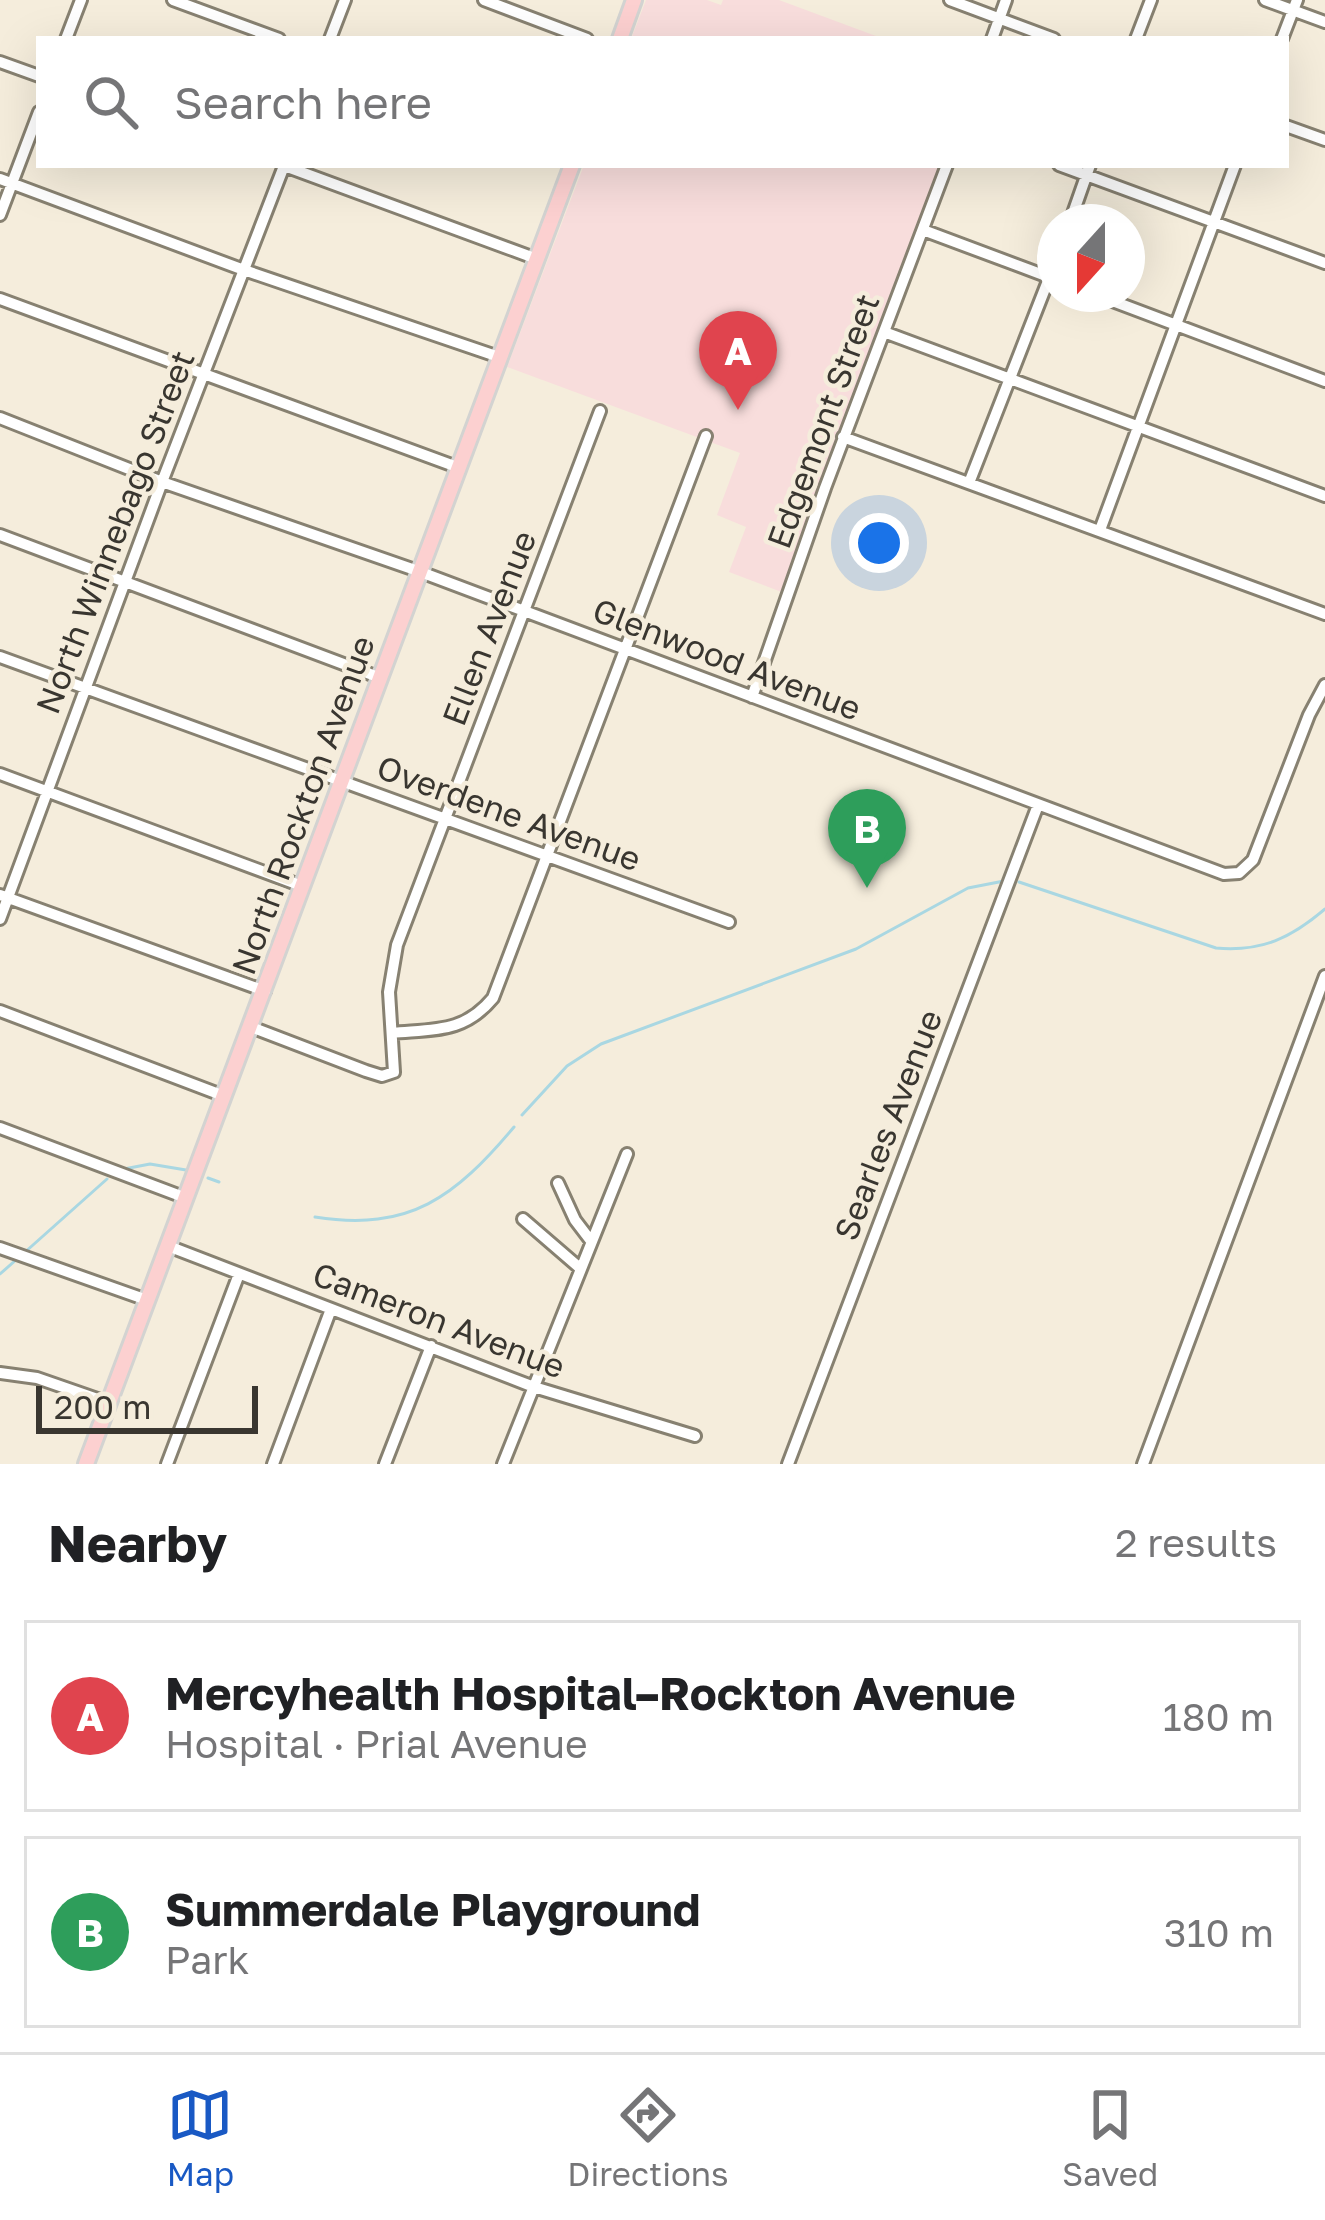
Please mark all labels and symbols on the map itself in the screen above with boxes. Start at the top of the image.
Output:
north arrow [1037,204,1145,312]
street label: Edgemont Street [758,288,887,553]
pin: A [699,311,777,410]
street label: North Winnebago Street [27,345,202,719]
your location [849,513,909,573]
street label: Ellen Avenue [434,525,543,731]
street label: Glenwood Avenue [588,590,867,728]
street label: North Rockton Avenue [223,630,382,979]
street label: Overdene Avenue [372,747,646,878]
pin: B [828,789,906,888]
street label: Searles Avenue [826,1004,949,1245]
street label: Cameron Avenue [308,1254,571,1386]
scale bar [36,1380,258,1433]

